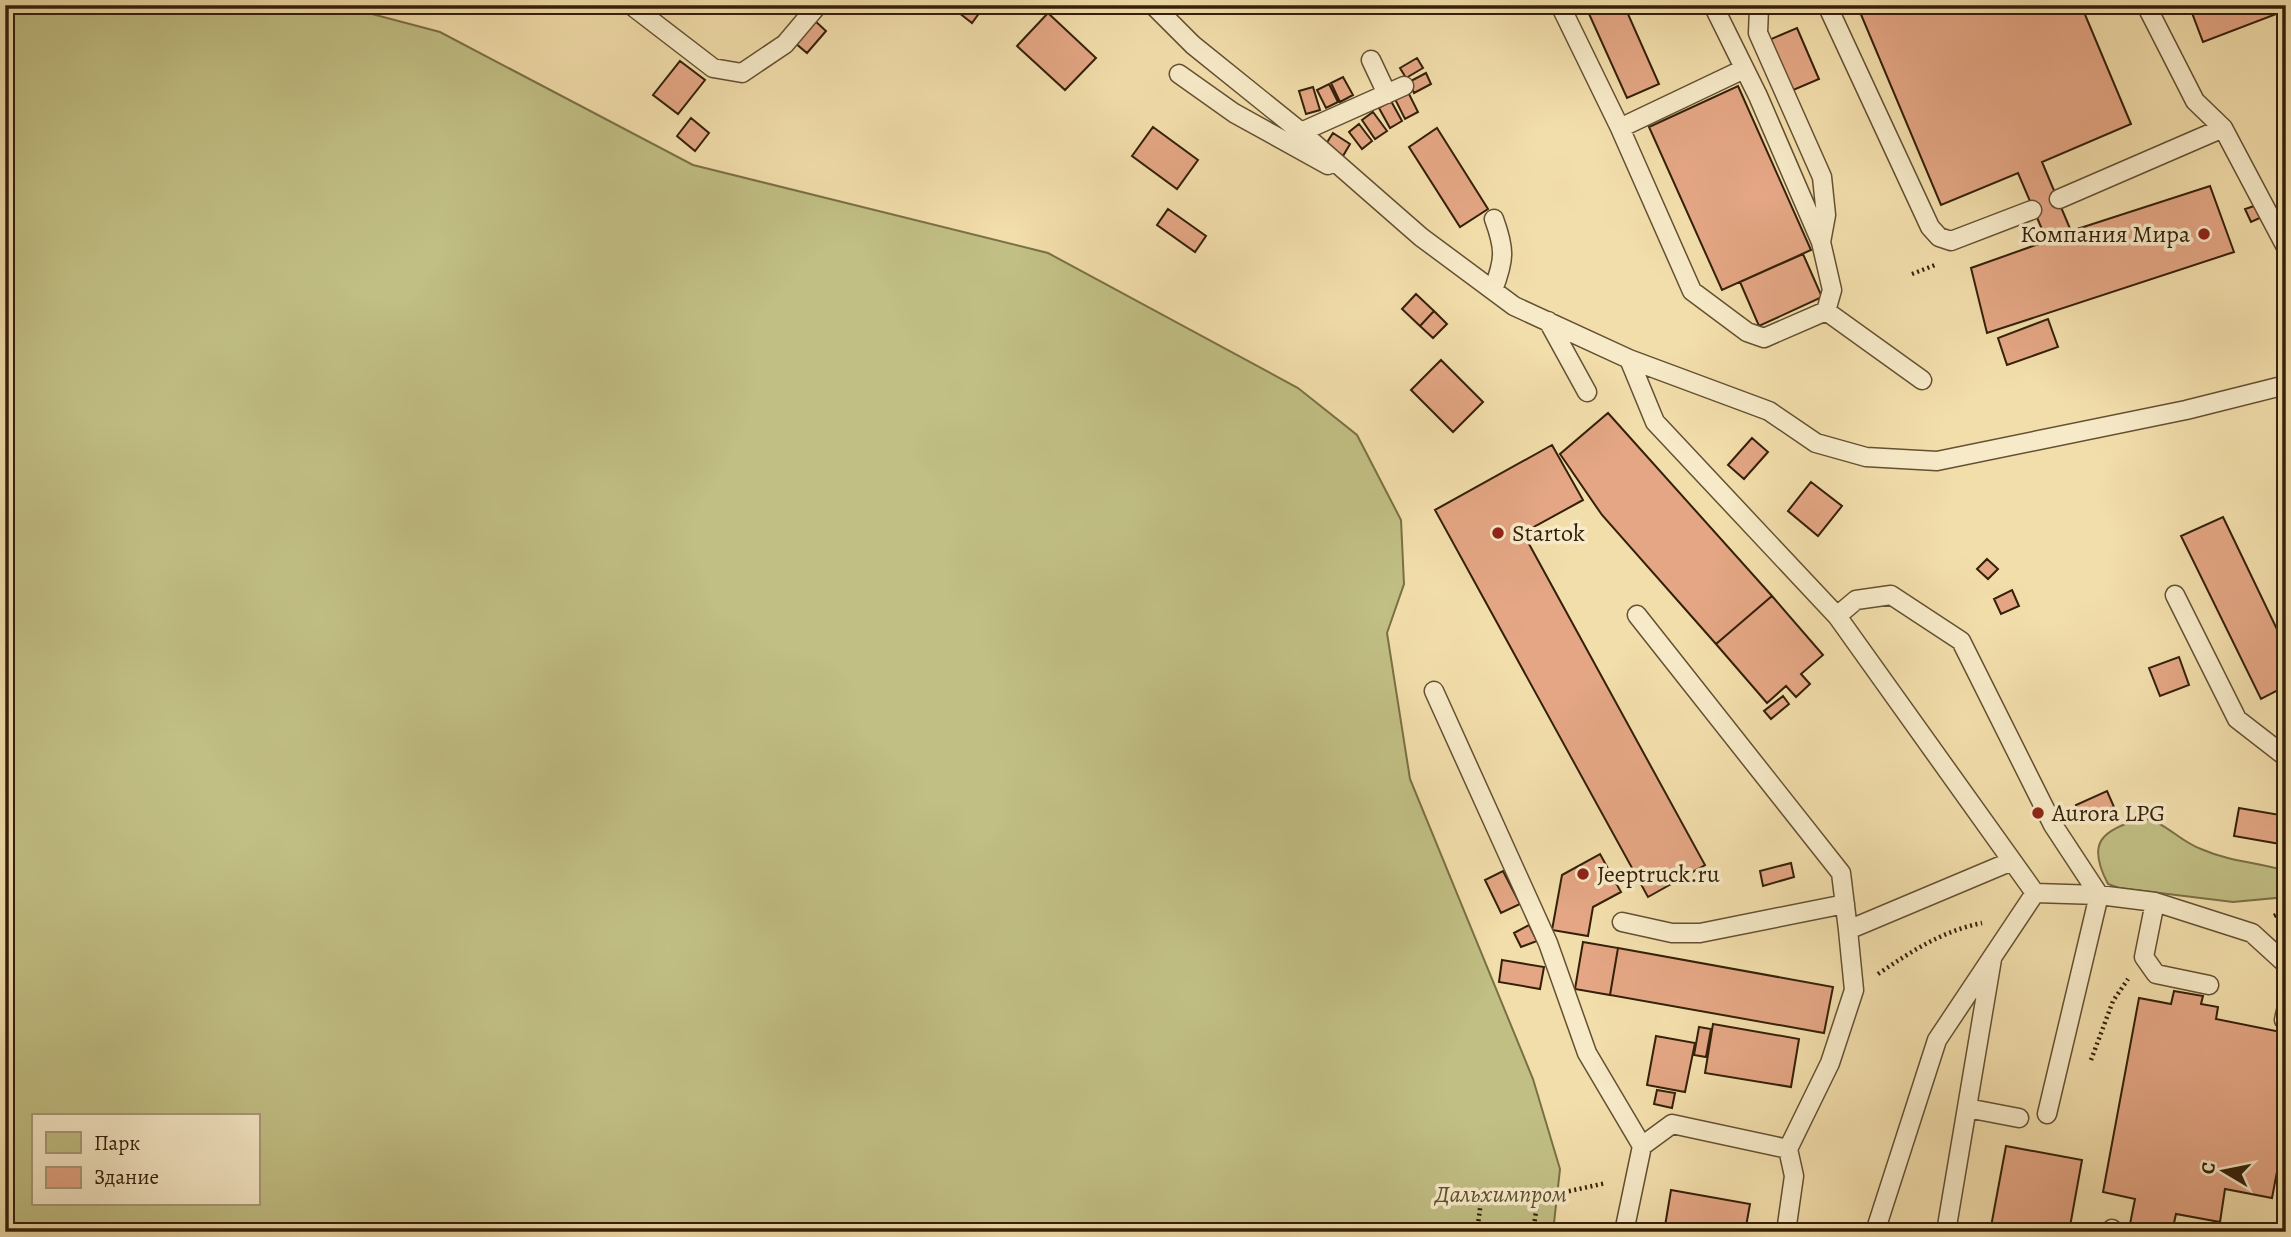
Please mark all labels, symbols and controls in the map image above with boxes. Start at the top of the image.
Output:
place label: Компания Мира [2020,218,2190,250]
marker: Компания Мира [2196,226,2212,242]
place label: Startok [1512,517,1585,549]
marker: Startok [1490,525,1506,541]
place label: Aurora LPG [2051,797,2165,829]
marker: Aurora LPG [2030,805,2046,821]
place label: Jeeptruck.ru [1597,858,1720,890]
marker: Jeeptruck.ru [1575,866,1591,882]
legend [32,1114,259,1206]
text: Парк [94,1129,140,1157]
north arrow [2190,1136,2260,1206]
text: С [2194,1160,2222,1176]
text: Здание [94,1163,159,1191]
park label: Дальхимпром [1433,1178,1567,1210]

